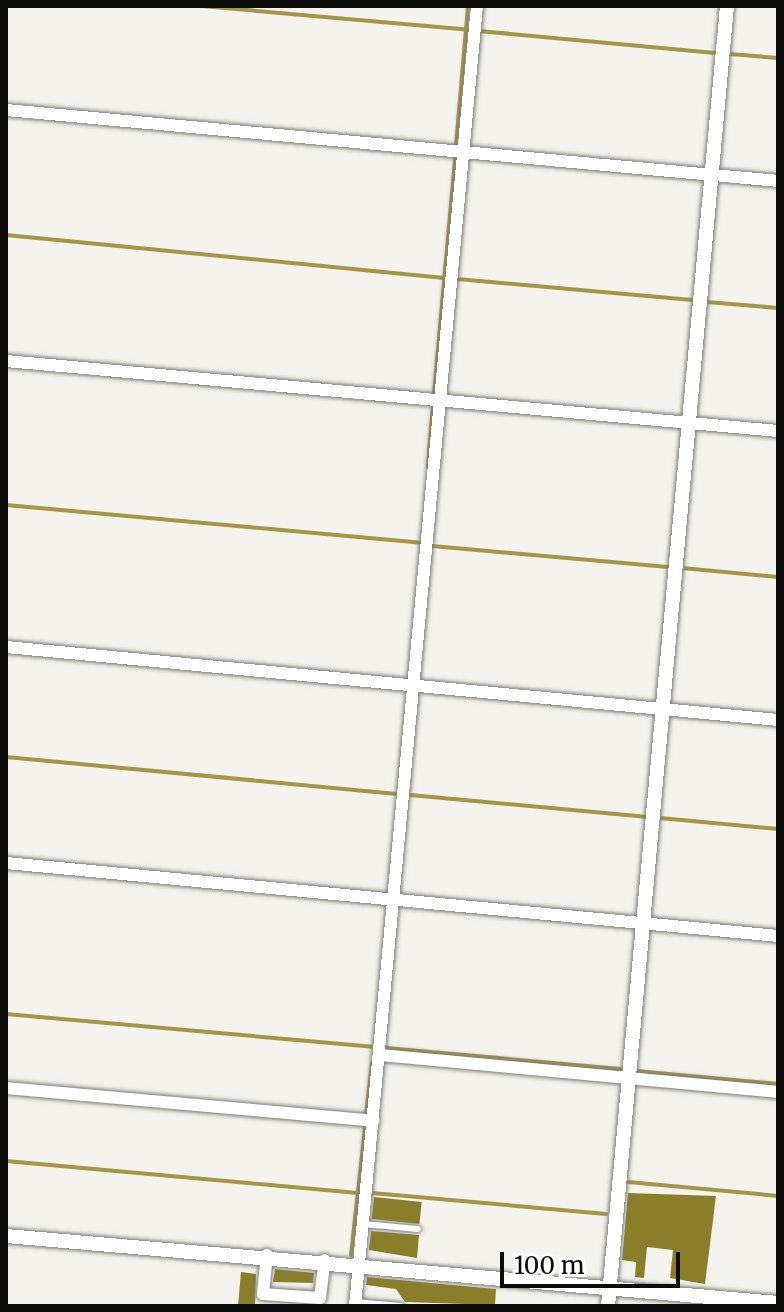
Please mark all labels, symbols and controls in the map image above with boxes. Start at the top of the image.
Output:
scale bar [504,1236,684,1286]
text: 100 m [514,1250,584,1281]

